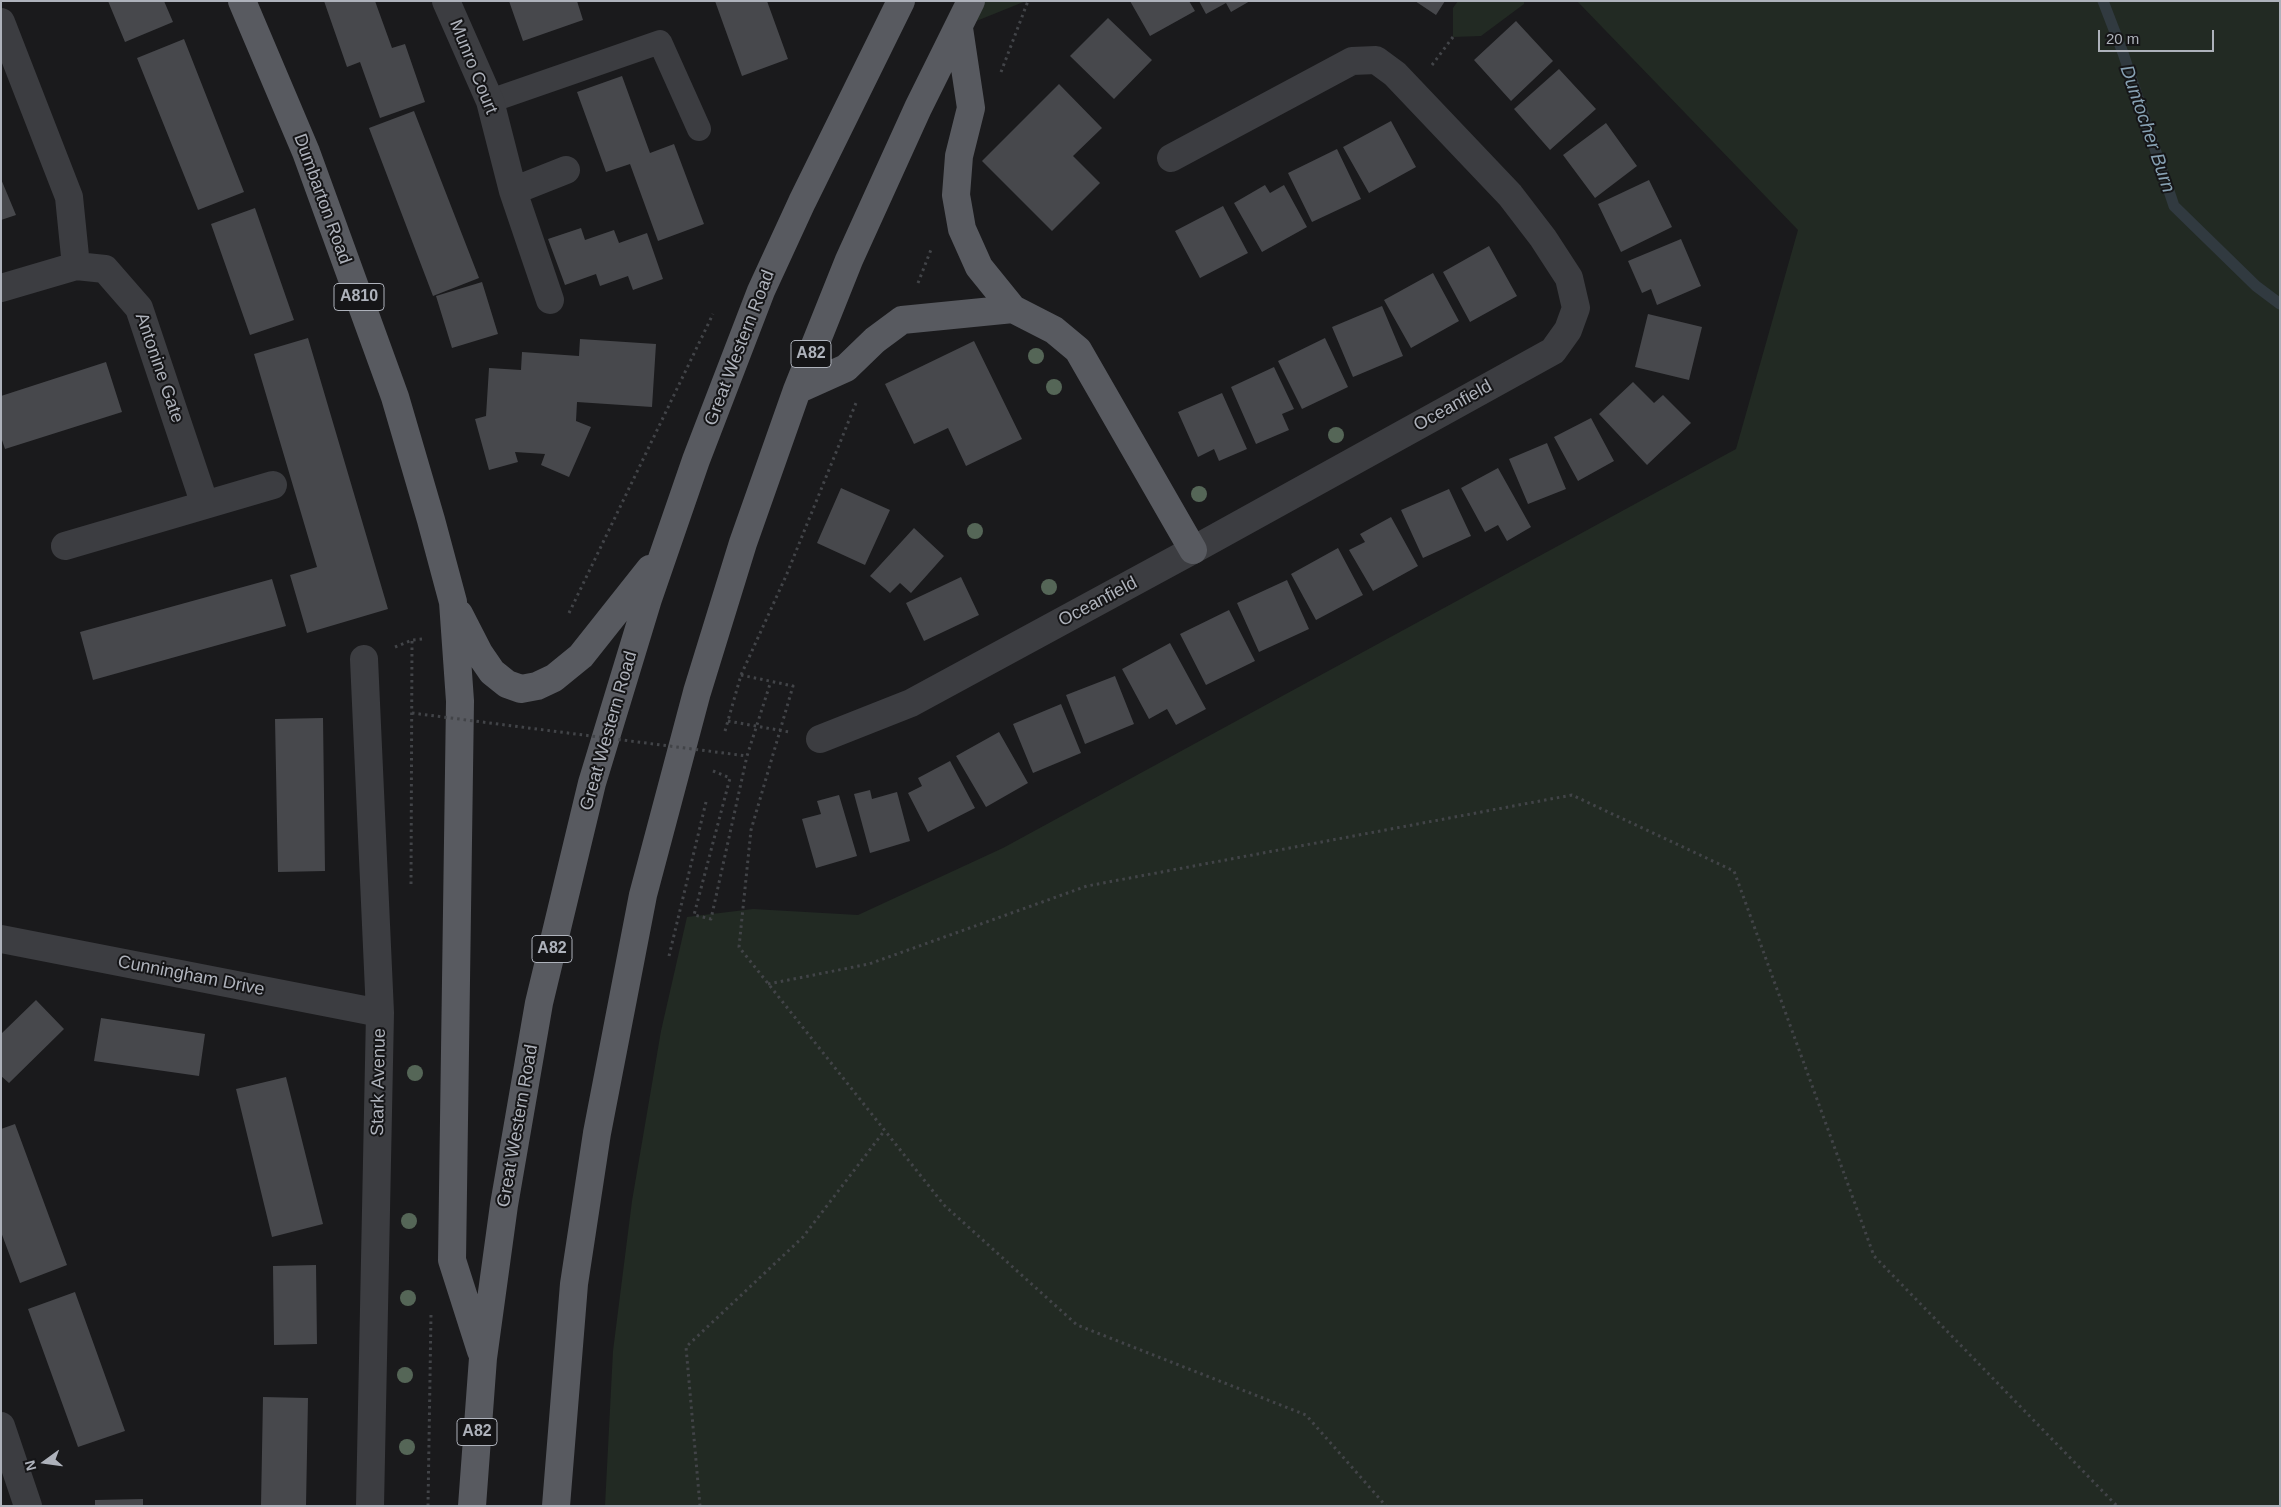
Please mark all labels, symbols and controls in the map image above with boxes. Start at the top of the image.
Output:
street label: Munro Court [444,17,502,117]
scale bar [2101,20,2217,52]
text: 20 m [2106,30,2139,47]
water label: Duntocher Burn [2115,62,2179,196]
street label: Dumbarton Road [288,131,356,267]
street label: Great Western Road [700,267,780,429]
road number: A810 [334,284,384,310]
street label: Antonine Gate [130,310,188,426]
road number: A82 [791,340,831,368]
street label: Oceanfield [1410,376,1496,436]
street label: Oceanfield [1055,572,1141,632]
street label: Great Western Road [576,649,642,813]
road number: A82 [532,936,572,962]
street label: Cunningham Drive [116,951,266,1001]
street label: Stark Avenue [367,1028,391,1136]
street label: Great Western Road [493,1043,543,1209]
road number: A82 [457,1418,497,1445]
north arrow [20,1437,70,1487]
text: N [21,1459,39,1472]

